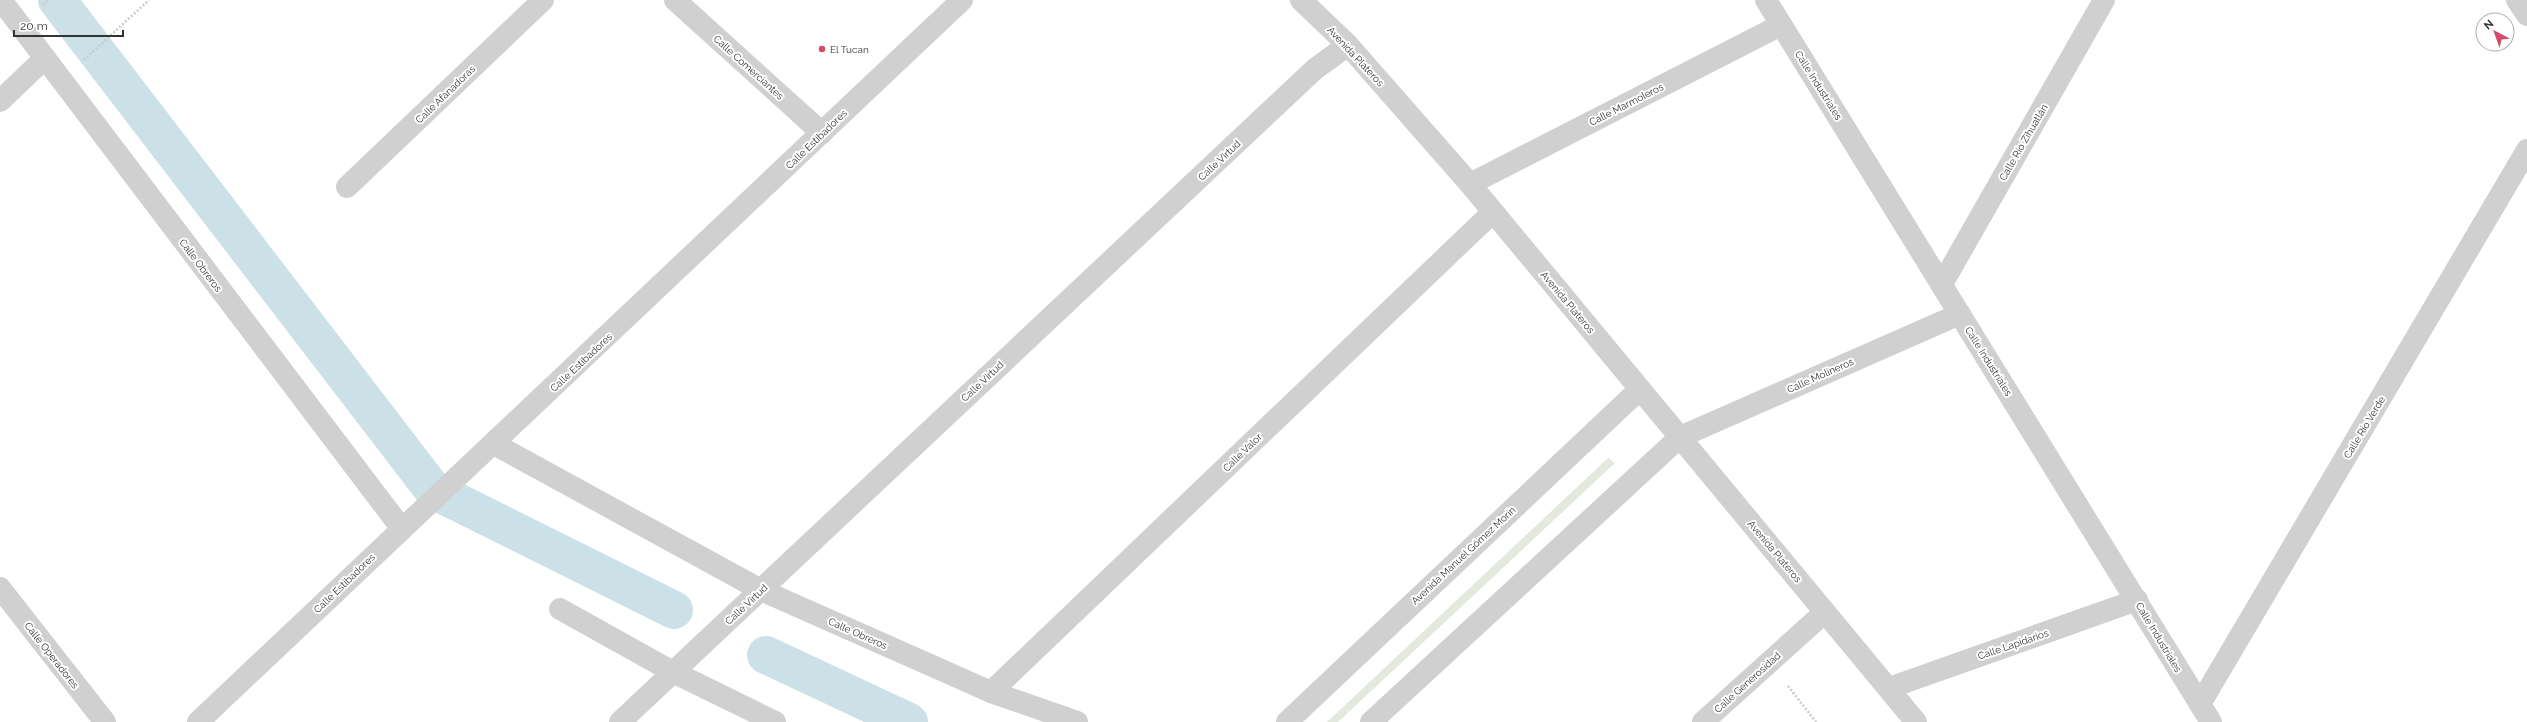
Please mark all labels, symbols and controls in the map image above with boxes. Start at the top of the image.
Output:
scale bar [14,12,123,38]
north arrow [2475,12,2515,52]
text: N [2481,17,2496,32]
text: 20 m [20,19,48,33]
street label: Avenida Plateros [1325,24,1386,88]
street label: Calle Comerciantes [711,33,786,102]
marker: El Tucan [817,44,827,54]
place label: El Tucan [830,44,869,55]
street label: Calle Industriales [1793,49,1844,122]
street label: Calle Afanadoras [413,63,477,126]
street label: Calle Marmoleros [1587,81,1665,128]
street label: Calle Río Zihuatlán [1997,102,2050,182]
street label: Calle Estibadores [784,107,849,171]
street label: Calle Virtud [1196,138,1243,183]
street label: Calle Obreros [177,237,224,294]
street label: Avenida Plateros [1539,269,1597,336]
street label: Calle Industriales [1963,325,2014,398]
street label: Calle Estibadores [548,331,615,394]
street label: Calle Molineros [1785,356,1855,395]
street label: Calle Virtud [959,359,1006,404]
street label: Calle Río Verde [2342,394,2387,460]
street label: Calle Valor [1221,431,1264,474]
street label: Avenida Manuel Gómez Morín [1409,504,1518,607]
street label: Avenida Plateros [1746,518,1804,585]
street label: Calle Estibadores [312,551,377,615]
street label: Calle Virtud [723,582,770,627]
street label: Calle Industriales [2133,600,2184,674]
street label: Calle Obreros [827,616,889,651]
street label: Calle Operadores [22,620,81,691]
street label: Calle Lapidarios [1976,627,2050,662]
street label: Calle Generosidad [1712,650,1783,715]

